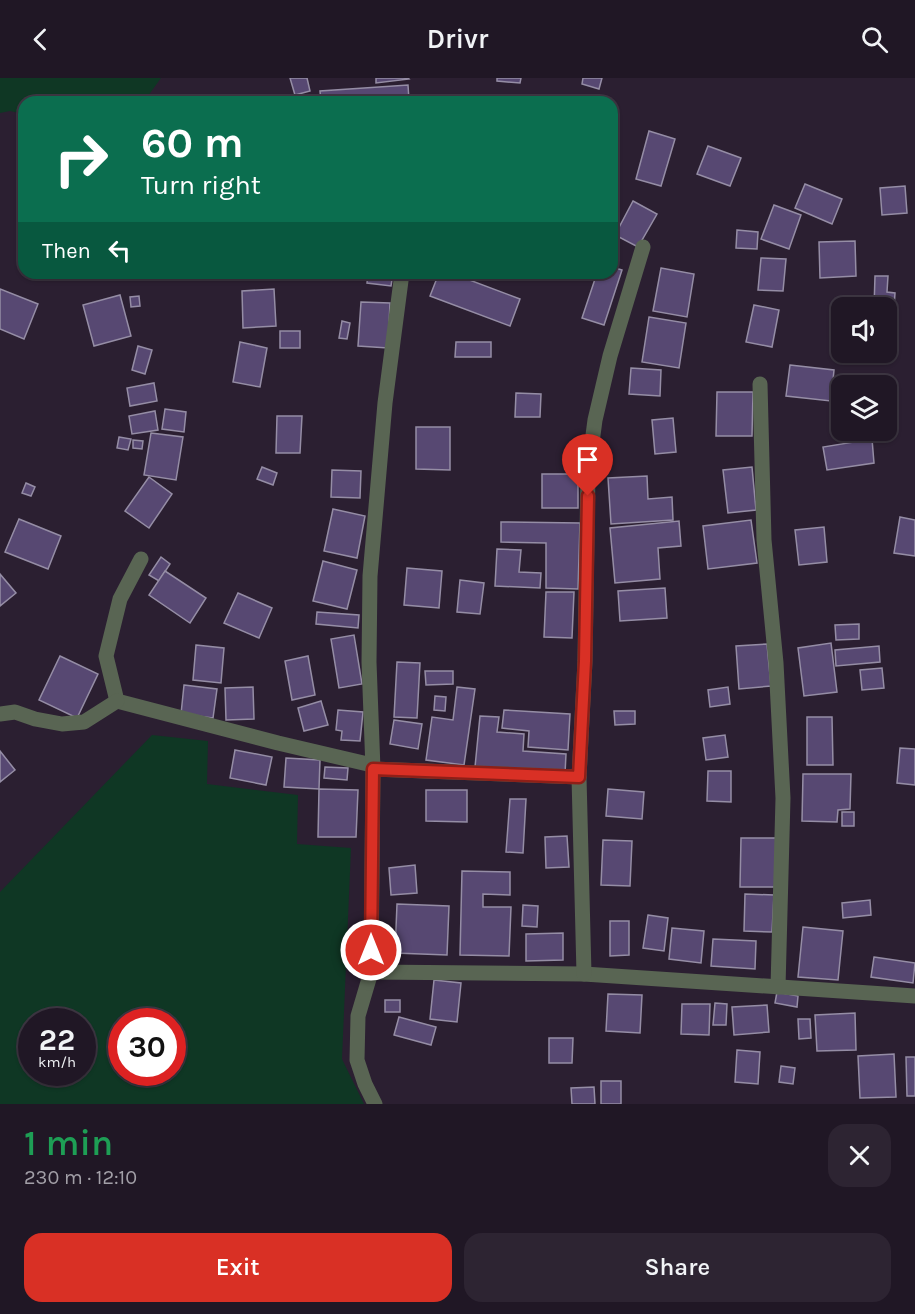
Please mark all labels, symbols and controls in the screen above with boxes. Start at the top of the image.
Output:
icon: back [24,23,57,56]
text: Drivr [427,23,488,55]
icon: search [858,23,891,56]
text: 60 m [141,118,244,168]
icon: right [42,120,120,198]
text: Turn right [141,169,261,201]
icon: left [103,234,136,267]
text: Then [42,238,91,264]
map controls [831,297,897,441]
button: sound [831,297,897,363]
button: layers [831,375,897,441]
pin [562,434,613,496]
icon: arrive [571,443,604,476]
position arrow [339,918,403,982]
speed limit sign: 30 [108,1008,186,1086]
text: 22 [39,1022,75,1058]
text: km/h [38,1053,76,1071]
text: 1 min [24,1122,113,1164]
button: close [828,1124,891,1187]
text: 230 m · 12:10 [24,1166,137,1189]
button: Exit [24,1233,452,1302]
button: Share [464,1233,891,1302]

